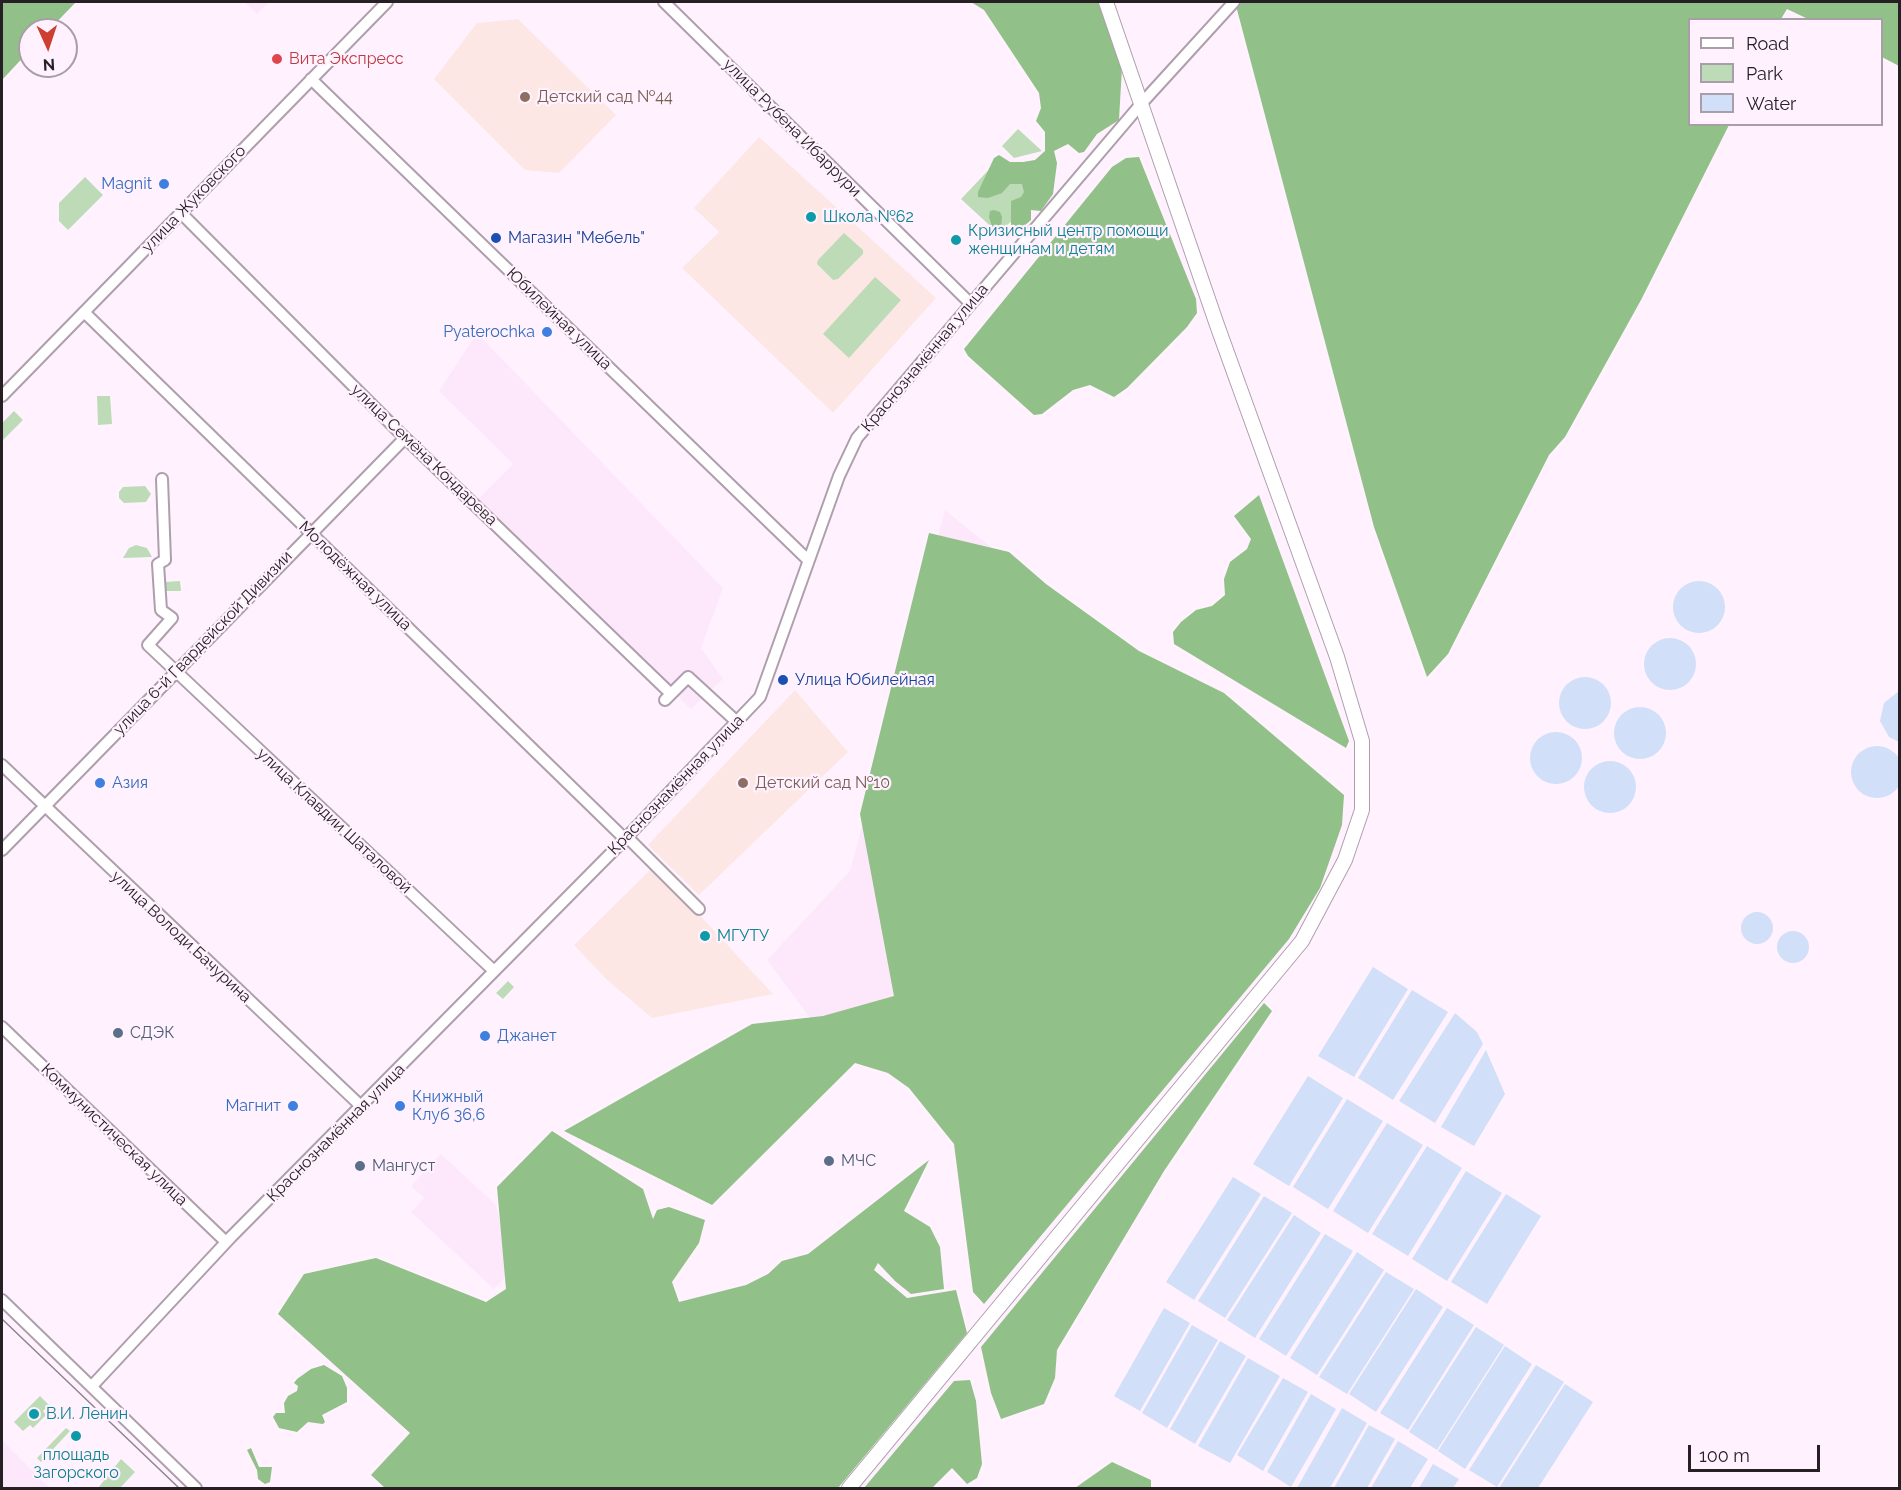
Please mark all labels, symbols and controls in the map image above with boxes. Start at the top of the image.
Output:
north arrow [18,18,78,78]
legend [1688,18,1883,126]
text: Road [1746,33,1789,54]
place label: Вита Экспресс [289,49,403,69]
marker: Вита Экспресс [270,52,284,66]
text: N [42,55,55,74]
street label: улица Рубена Ибаррури [719,55,865,201]
text: Park [1746,63,1783,84]
place label: Детский сад №44 [537,87,673,107]
marker: Детский сад №44 [518,90,532,104]
text: Water [1746,93,1796,114]
street label: улица Жуковского [138,141,250,257]
place label: Magnit [101,174,152,194]
marker: Magnit [157,177,171,191]
place label: Школа №62 [823,207,914,227]
marker: Школа №62 [804,210,818,224]
place label: Кризисный центр помощи женщинам и детям [968,221,1169,259]
place label: Магазин "Мебель" [508,228,645,248]
marker: Магазин "Мебель" [489,231,503,245]
marker: Кризисный центр помощи женщинам и детям [949,233,963,247]
street label: Юбилейная улица [502,264,616,374]
street label: Краснознамённая улица [857,280,993,436]
place label: Pyaterochka [443,322,535,342]
marker: Pyaterochka [540,325,554,339]
street label: улица Семёна Кондарева [347,380,501,530]
street label: Молодёжная улица [295,517,415,635]
street label: улица 6-й Гвардейской Дивизии [110,547,296,739]
place label: Улица Юбилейная [795,670,935,690]
marker: Улица Юбилейная [776,673,790,687]
street label: Краснознамённая улица [604,711,748,859]
street label: улица Клавдии Шаталовой [253,744,415,898]
place label: Азия [112,773,148,793]
place label: Детский сад №10 [755,773,890,793]
marker: Азия [93,776,107,790]
marker: Детский сад №10 [736,776,750,790]
street label: улица Володи Бачурина [107,867,255,1007]
place label: МГУТУ [717,926,769,946]
marker: МГУТУ [698,929,712,943]
place label: СДЭК [130,1023,174,1043]
marker: СДЭК [111,1026,125,1040]
place label: Джанет [497,1026,557,1046]
marker: Джанет [478,1029,492,1043]
street label: Коммунистическая улица [37,1060,191,1210]
street label: Краснознамённая улица [263,1060,409,1206]
place label: Книжный Клуб 36,6 [412,1087,485,1125]
place label: Магнит [225,1096,281,1116]
marker: Магнит [286,1099,300,1113]
marker: Книжный Клуб 36,6 [393,1099,407,1113]
place label: МЧС [841,1151,876,1171]
marker: МЧС [822,1154,836,1168]
place label: Мангуст [372,1156,435,1176]
marker: Мангуст [353,1159,367,1173]
place label: В.И. Ленин [46,1404,128,1424]
marker: В.И. Ленин [27,1407,41,1421]
marker: площадь Загорского [69,1429,83,1443]
scale bar [1691,1433,1823,1471]
place label: площадь Загорского [33,1445,119,1483]
text: 100 m [1699,1445,1750,1466]

